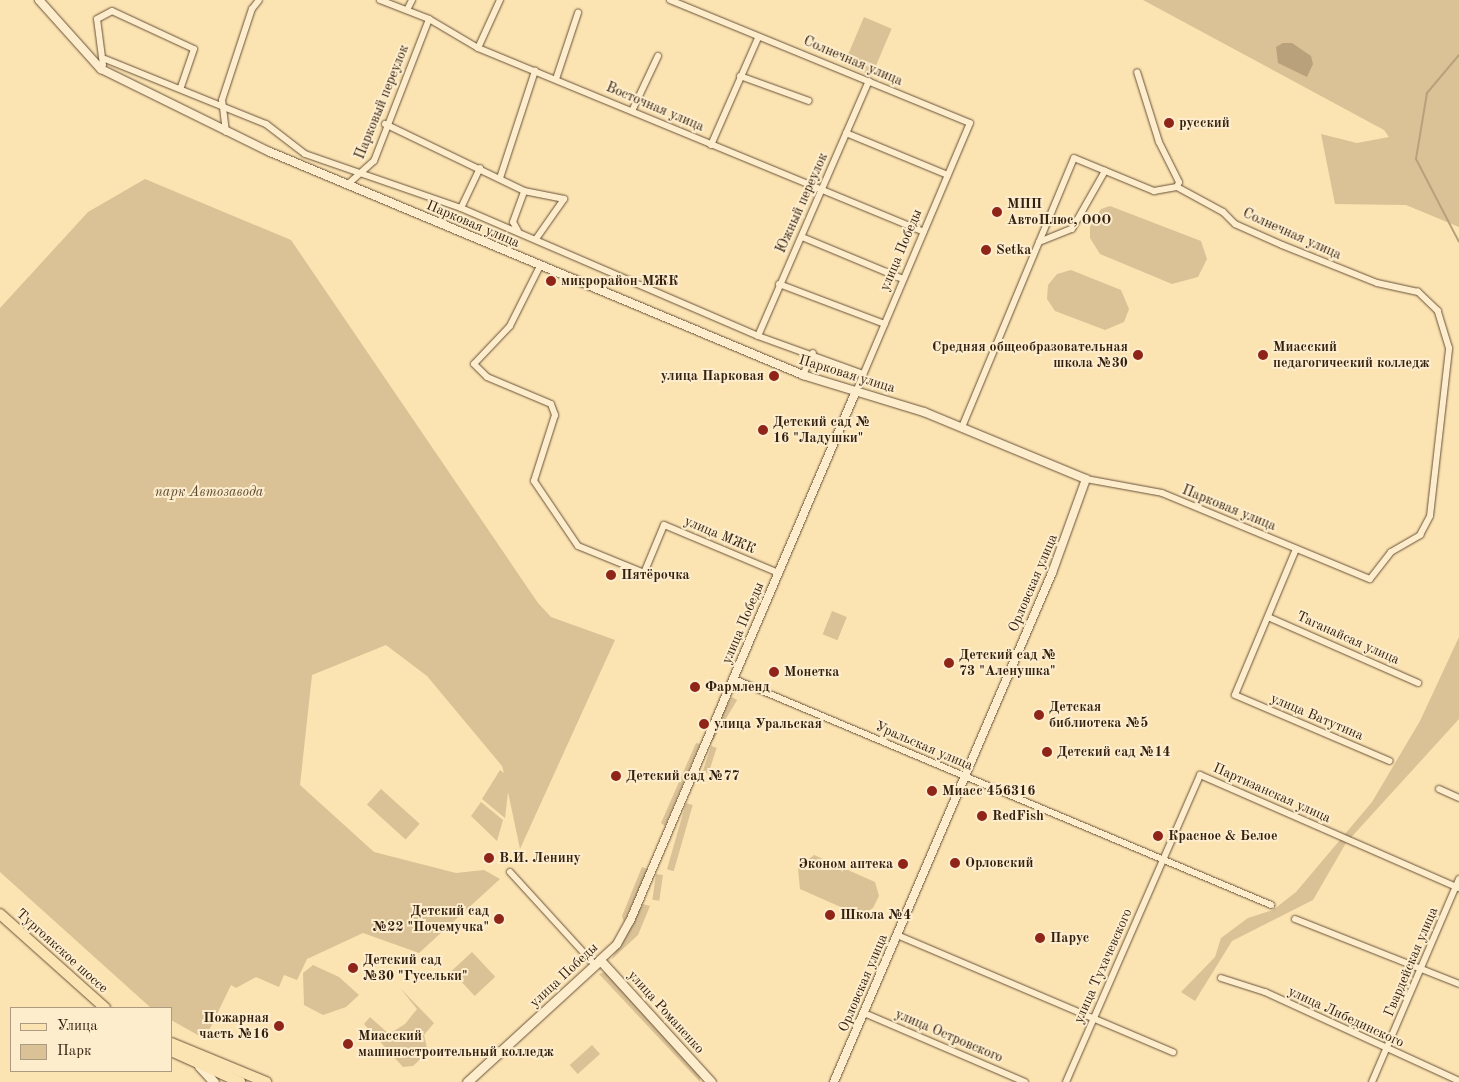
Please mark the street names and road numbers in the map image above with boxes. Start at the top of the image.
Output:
street label: Солнечная улица [801,33,905,89]
street label: Парковый переулок [351,42,413,162]
street label: Восточная улица [603,79,707,135]
street label: Южный переулок [772,150,832,256]
street label: Парковая улица [424,197,522,251]
street label: Солнечная улица [1240,205,1344,263]
street label: улица Победы [876,207,926,293]
street label: Парковая улица [797,351,897,397]
street label: Парковая улица [1180,482,1278,534]
street label: улица МЖК [682,512,758,558]
street label: Орловская улица [1005,531,1061,635]
street label: улица Победы [718,580,768,666]
street label: Таганайсая улица [1294,608,1402,668]
street label: улица Ватутина [1268,690,1366,744]
street label: Уральская улица [873,718,975,774]
street label: Партизанская улица [1211,759,1333,827]
street label: Тургоякское шоссе [13,905,111,997]
street label: Гвардейская улица [1380,905,1442,1019]
street label: улица Тухачевского [1070,906,1136,1026]
street label: Орловская улица [835,931,891,1035]
street label: улица Победы [526,939,602,1011]
street label: улица Романенко [624,967,708,1057]
street label: улица Либединского [1285,983,1407,1051]
street label: улица Островского [893,1006,1005,1066]

